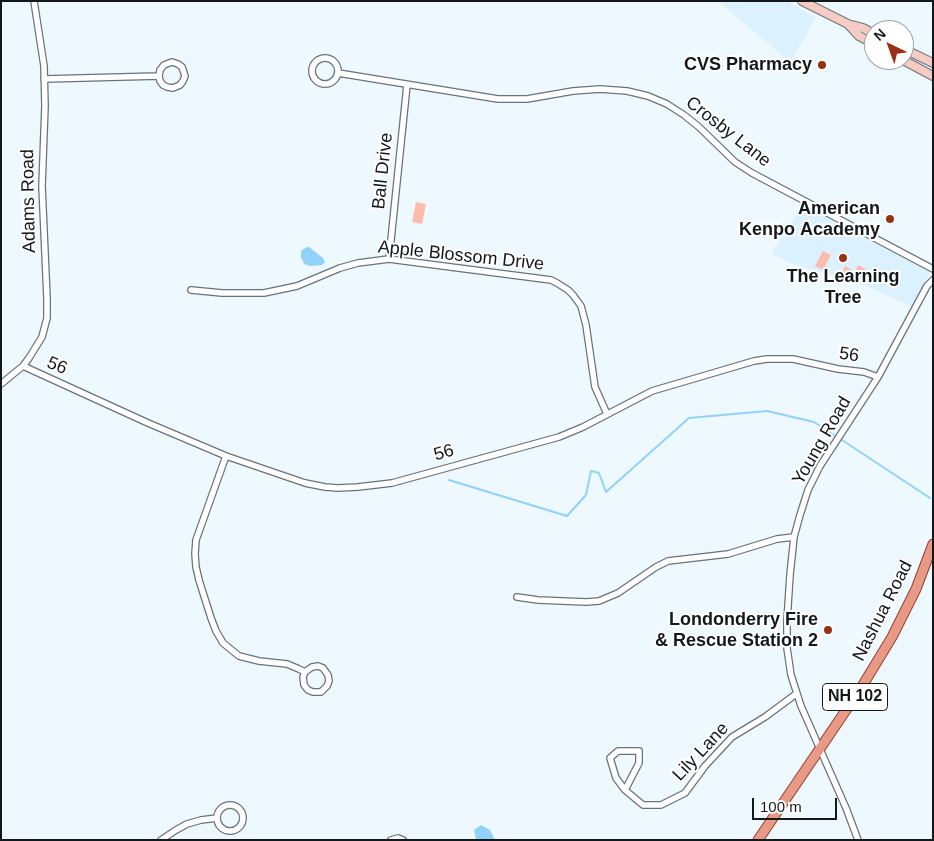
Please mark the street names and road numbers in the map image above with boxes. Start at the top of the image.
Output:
street label: Crosby Lane [681,92,775,172]
street label: Ball Drive [368,132,398,210]
street label: Adams Road [17,149,41,253]
street label: Apple Blossom Drive [377,237,545,275]
street label: 56 [838,343,860,367]
street label: 56 [44,352,70,380]
street label: Young Road [788,393,856,489]
street label: 56 [431,440,457,466]
street label: Nashua Road [848,557,918,665]
road number: NH 102 [822,684,888,710]
street label: Lily Lane [669,718,733,786]

